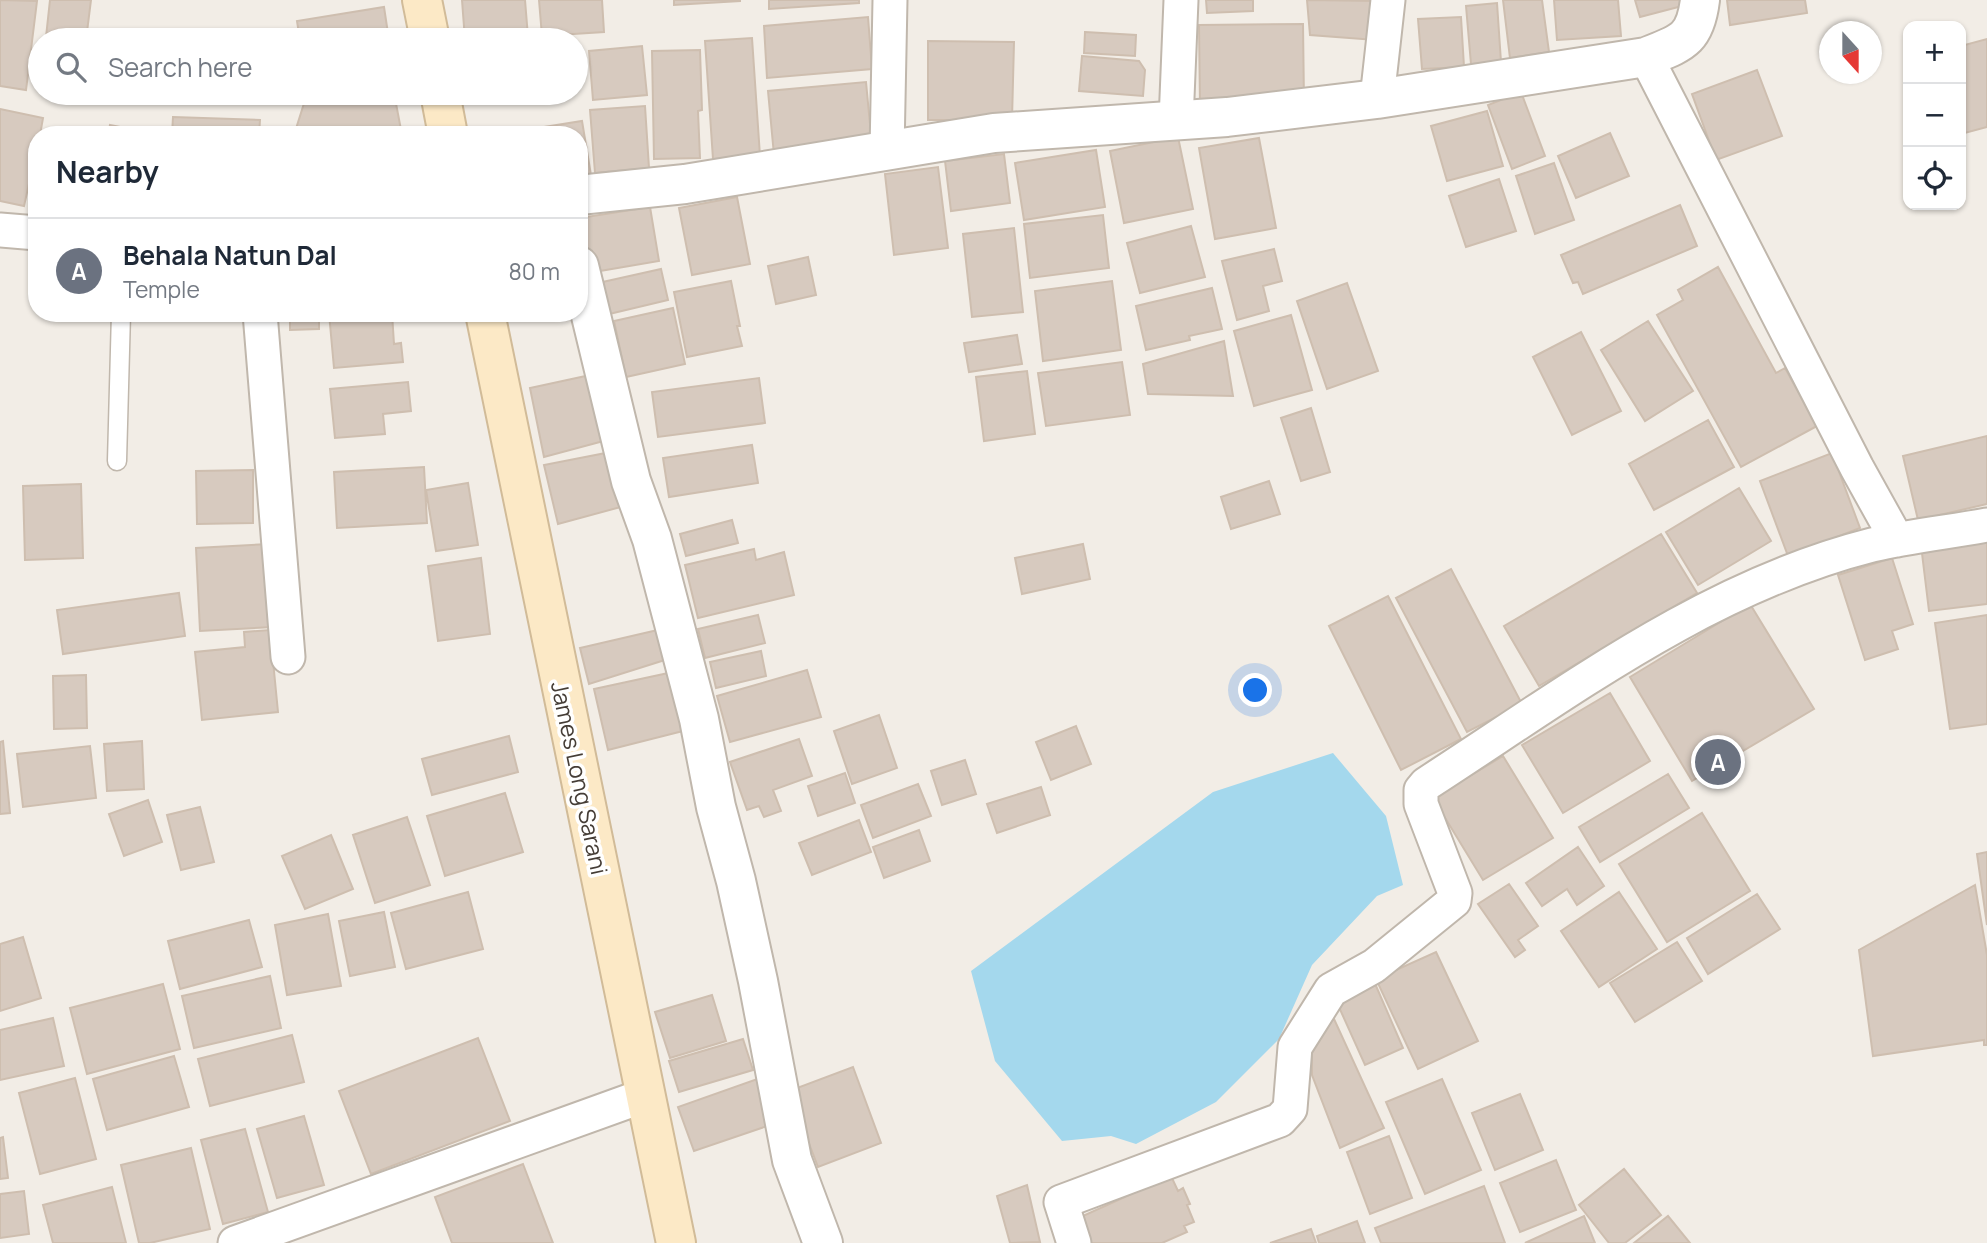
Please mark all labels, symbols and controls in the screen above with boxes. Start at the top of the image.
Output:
north arrow [1819,21,1882,84]
map controls [1903,21,1966,210]
button: + [1903,21,1966,84]
search box [28,28,588,105]
icon: search [52,48,90,86]
text: Search here [108,49,253,85]
button: − [1903,84,1966,147]
button: locate [1903,147,1966,210]
text: Nearby [56,151,159,192]
text: Behala Natun Dal [123,237,337,273]
text: A [71,255,87,287]
text: 80 m [509,255,560,287]
text: Temple [123,273,200,305]
your location [1238,673,1272,707]
street label: James Long Sarani [544,678,616,878]
pin: A [1695,736,1741,788]

